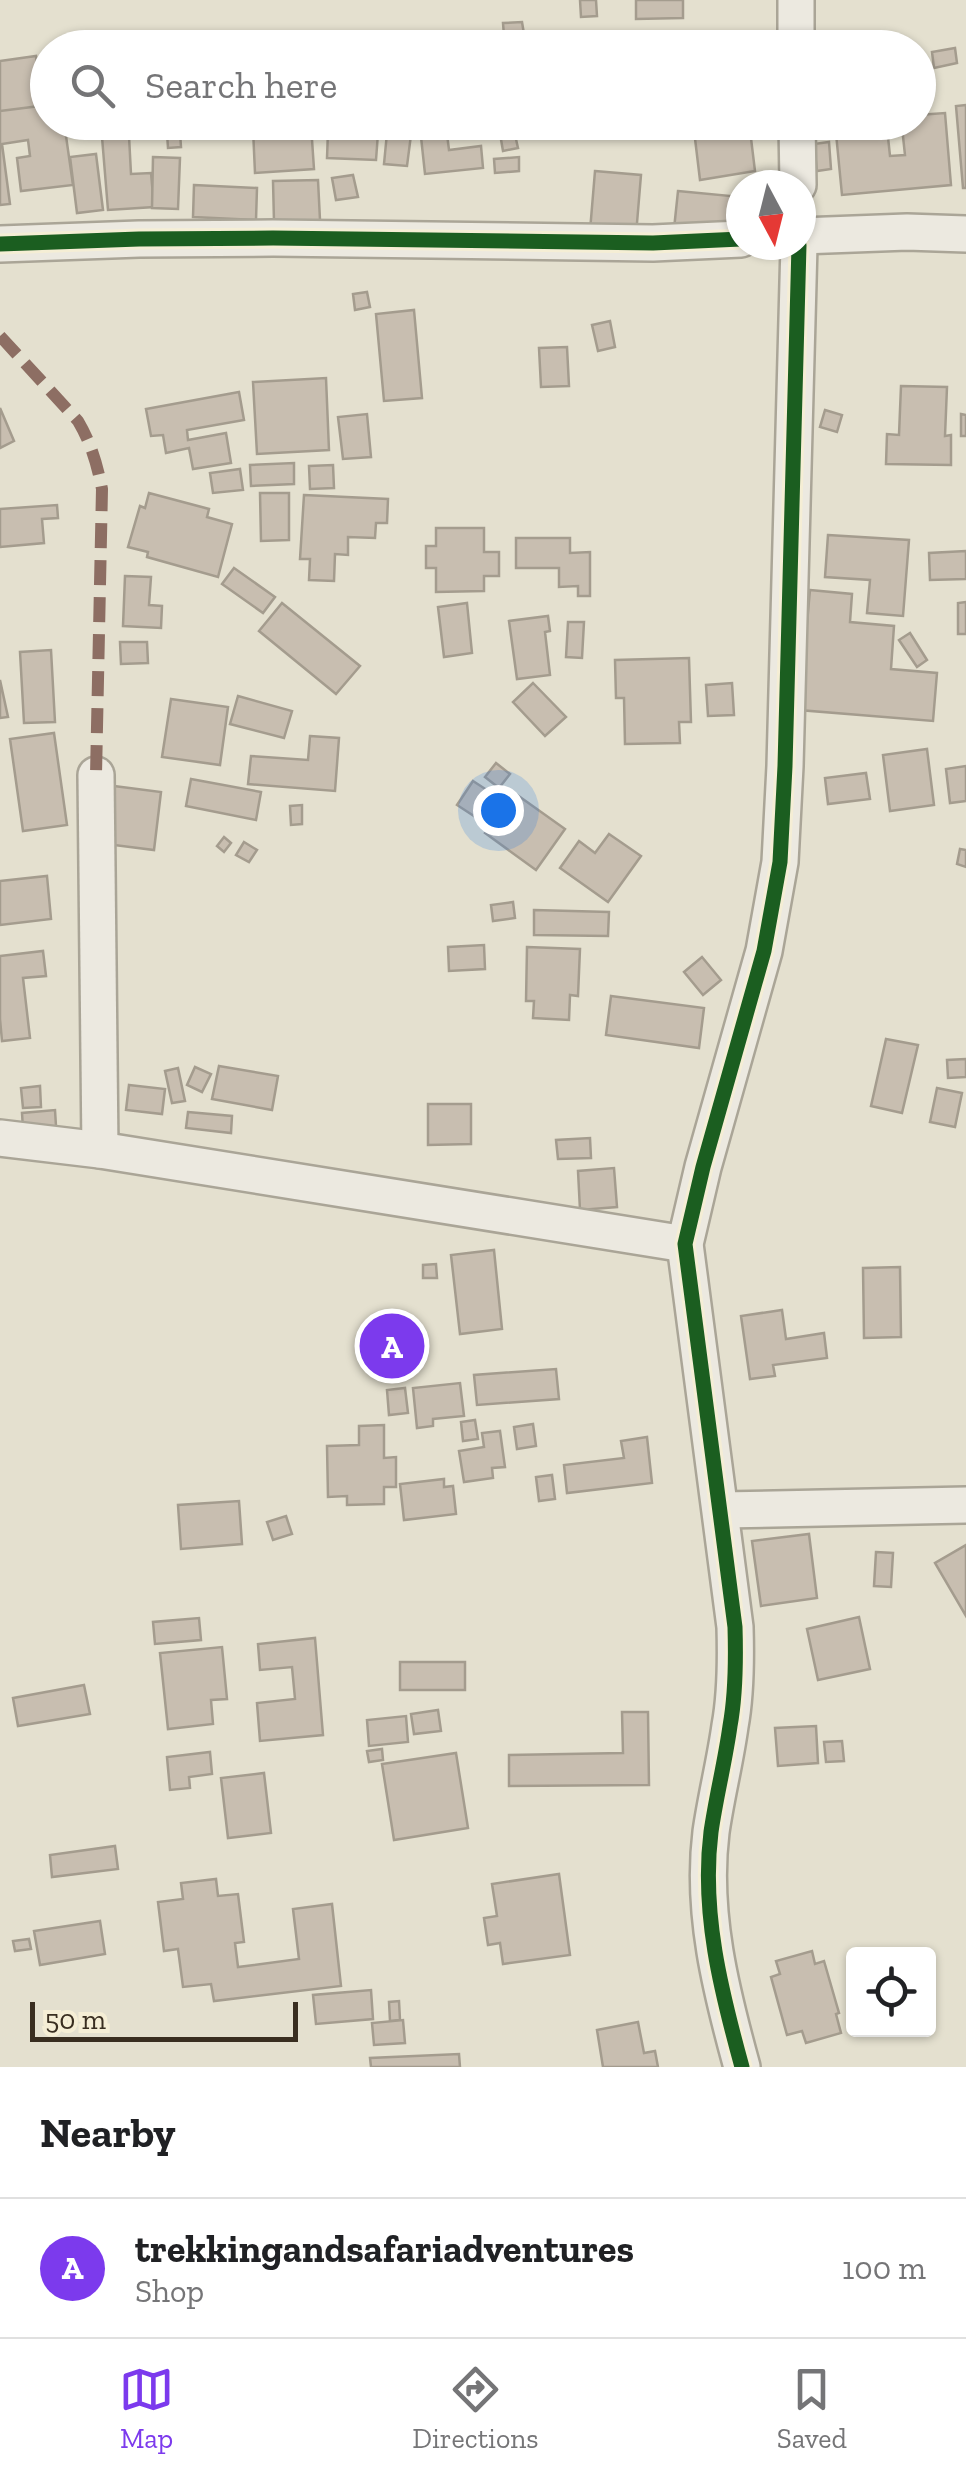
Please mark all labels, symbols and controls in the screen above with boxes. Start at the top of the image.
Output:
search box [30,30,936,140]
icon: search [65,58,120,113]
text: Search here [145,62,337,108]
north arrow [726,170,816,260]
your location [473,785,524,836]
pin: A [360,1308,424,1384]
map controls [846,1947,936,2037]
button: locate [846,1947,936,2037]
scale bar [30,1997,298,2042]
text: 50 m [45,2003,106,2036]
text: Nearby [40,2107,176,2158]
text: trekkingandsafariadventures [135,2226,634,2272]
text: A [62,2249,83,2287]
text: 100 m [842,2249,926,2287]
text: Shop [135,2272,204,2310]
tab: Map [119,2362,174,2455]
tab: Directions [412,2362,539,2455]
tab: Saved [777,2362,847,2455]

